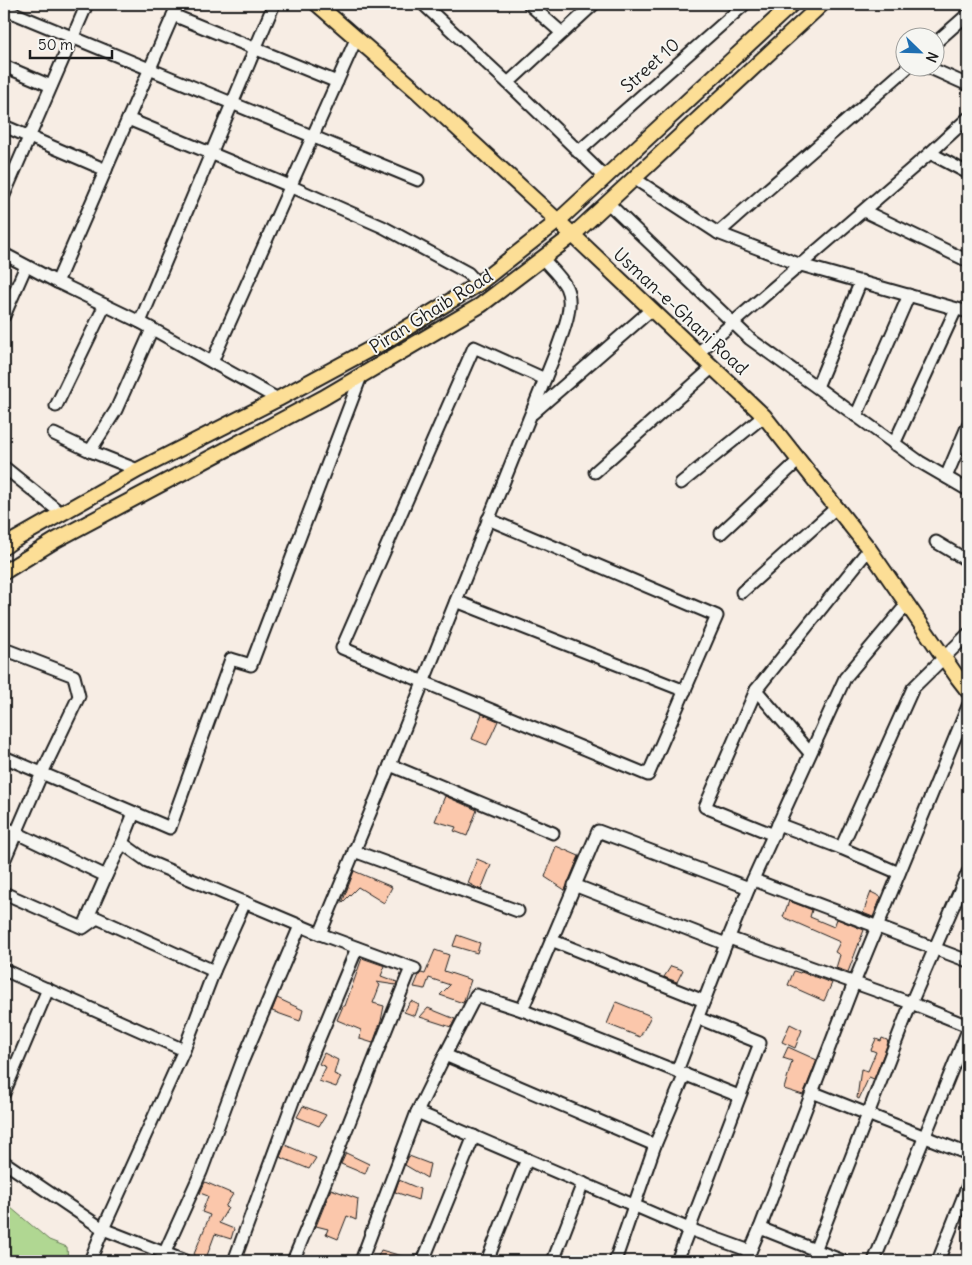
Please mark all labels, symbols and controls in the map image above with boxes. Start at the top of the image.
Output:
scale bar [30,28,112,60]
north arrow [894,28,944,78]
street label: Street 10 [616,33,684,97]
text: 50 m [38,35,73,54]
text: N [922,49,942,65]
street label: Usman-e-Ghani Road [609,242,754,380]
street label: Piran Ghaib Road [365,264,497,358]

